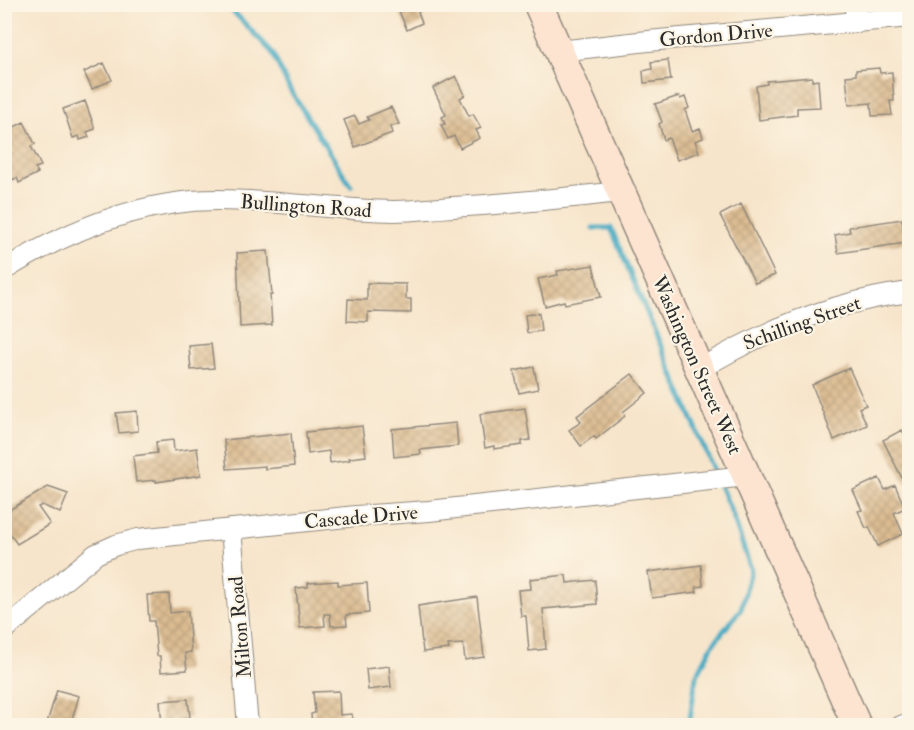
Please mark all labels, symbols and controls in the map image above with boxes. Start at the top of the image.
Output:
street label: Gordon Drive [658,18,774,52]
street label: Bullington Road [240,189,373,223]
street label: Washington Street West [646,271,748,459]
street label: Schilling Street [740,290,865,356]
street label: Cascade Drive [303,500,419,534]
street label: Milton Road [223,575,257,679]

